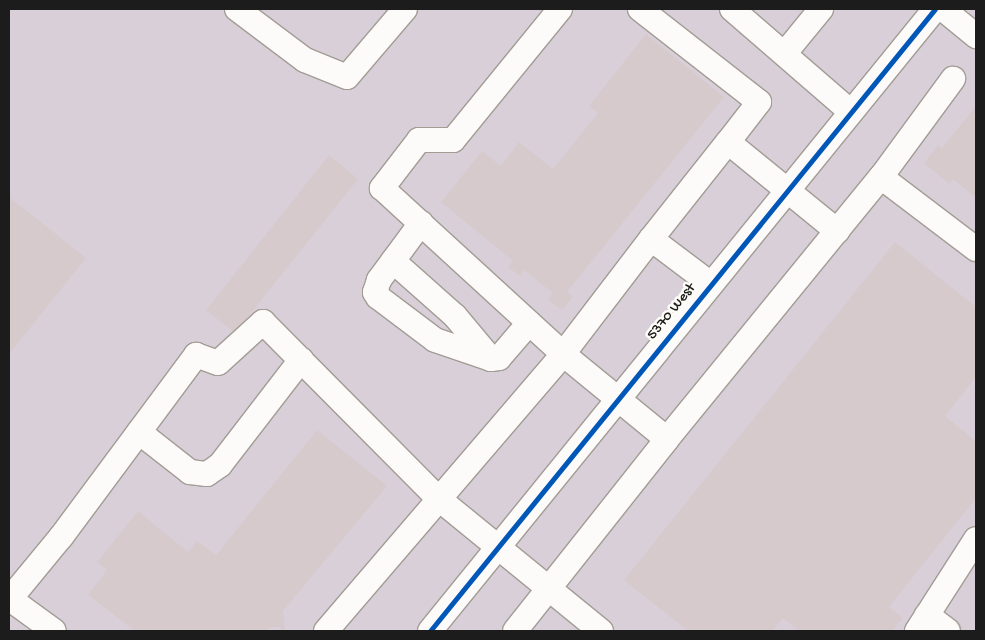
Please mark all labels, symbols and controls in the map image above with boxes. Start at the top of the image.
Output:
street label: 5370 West [644,280,700,344]

